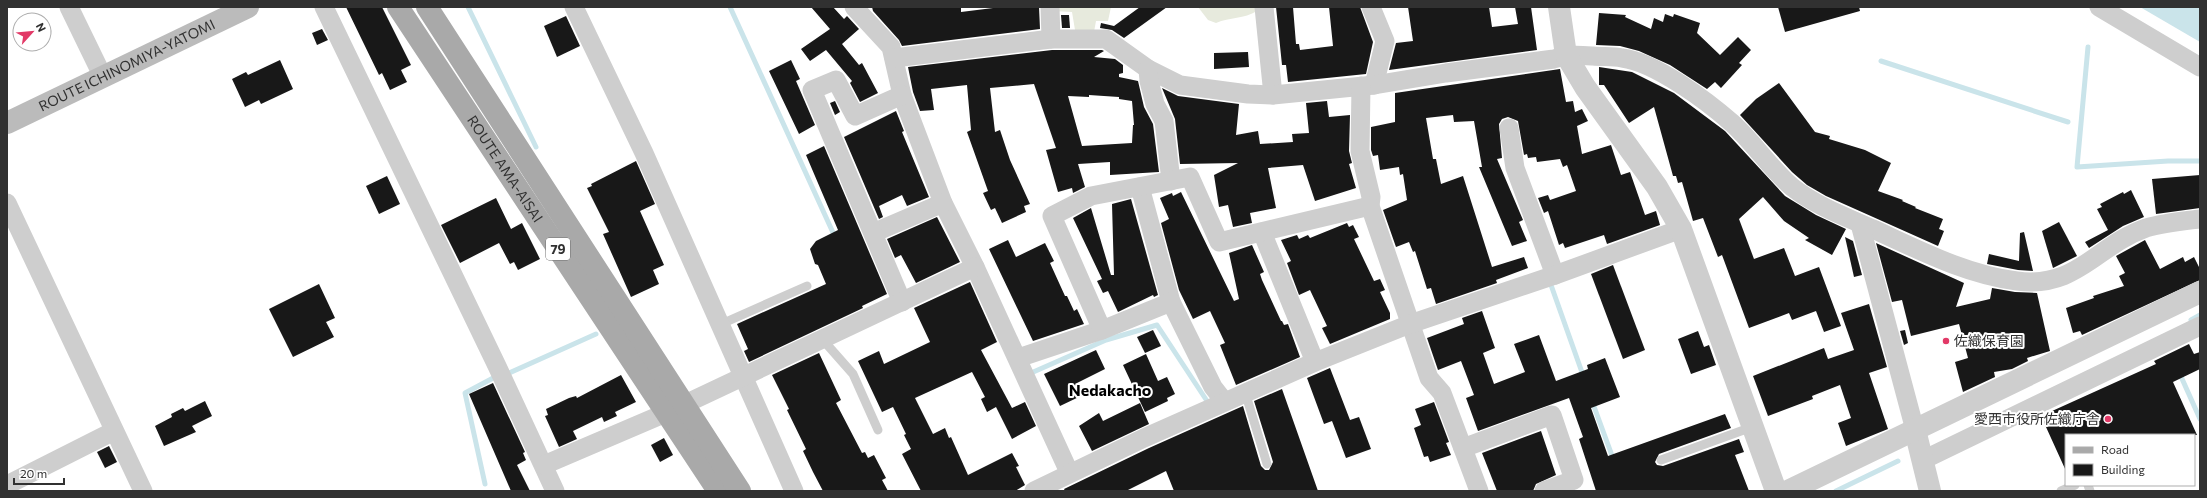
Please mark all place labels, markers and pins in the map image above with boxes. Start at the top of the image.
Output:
place label: 佐織保育園 [1954,332,2024,349]
marker: 佐織保育園 [1941,336,1951,346]
place label: 愛西市役所佐織庁舎 [1974,410,2100,427]
marker: 愛西市役所佐織庁舎 [2103,414,2113,424]

